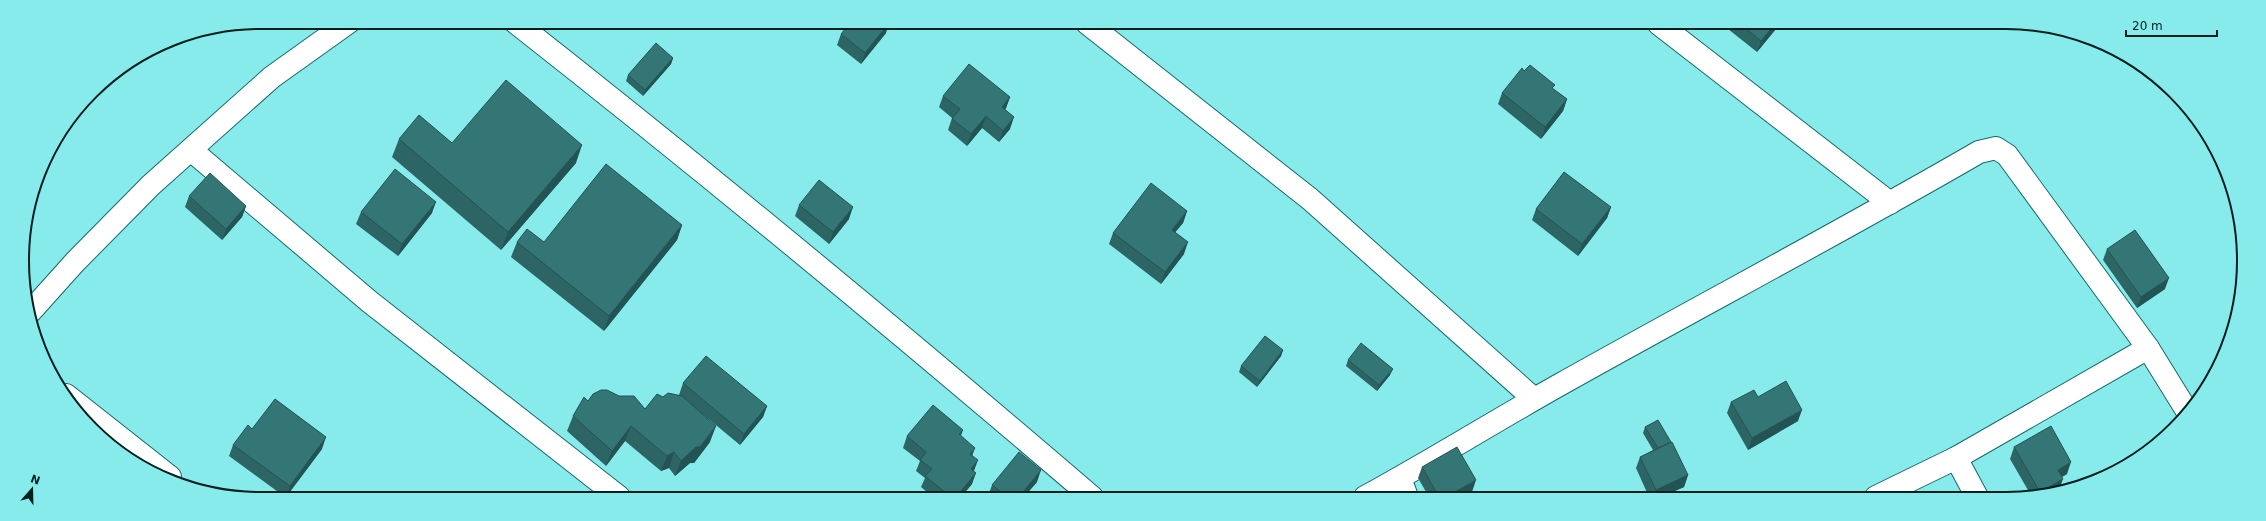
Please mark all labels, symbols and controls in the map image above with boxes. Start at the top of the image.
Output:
scale bar [2126,12,2217,38]
text: 20 m [2132,19,2163,33]
north arrow [12,469,52,509]
text: N [29,472,42,488]

